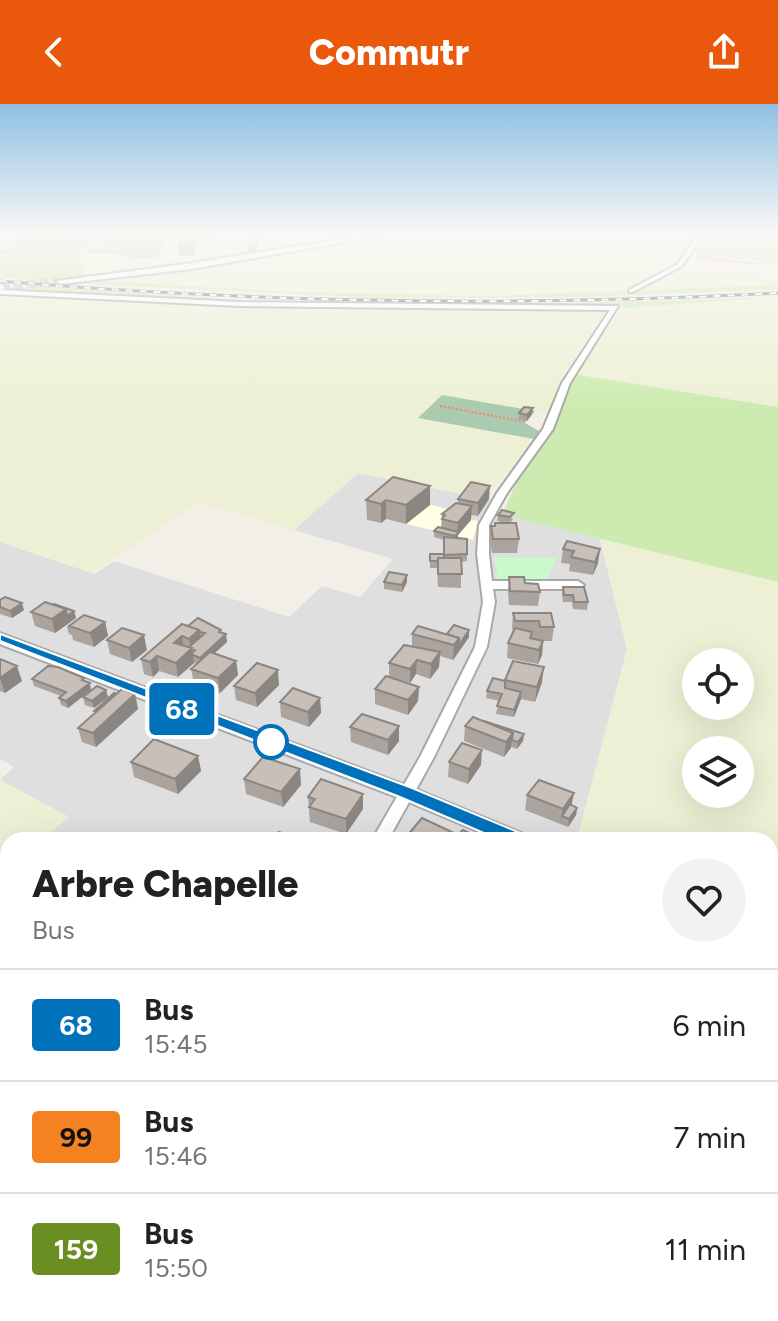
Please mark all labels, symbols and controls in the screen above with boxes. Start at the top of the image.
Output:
icon: back [32,30,76,74]
icon: share [702,30,746,74]
text: Commutr [309,31,469,74]
map controls [682,648,754,808]
button: locate [682,648,754,720]
line badge: 68 [146,683,218,735]
text: 68 [165,692,199,726]
unlabelled marker [254,725,288,759]
button: layers [682,736,754,808]
button: heart [662,858,746,942]
text: Arbre Chapelle [32,861,298,907]
text: Bus [32,914,75,946]
text: Bus [144,991,193,1028]
text: 6 min [672,1007,746,1044]
text: 68 [59,1008,93,1042]
text: 15:45 [144,1028,207,1060]
text: Bus [144,1103,193,1140]
text: 7 min [673,1119,746,1156]
text: 99 [60,1120,92,1154]
text: 15:46 [144,1140,207,1172]
text: Bus [144,1215,193,1252]
text: 11 min [665,1231,746,1268]
text: 159 [54,1232,98,1266]
text: 15:50 [144,1252,208,1284]

